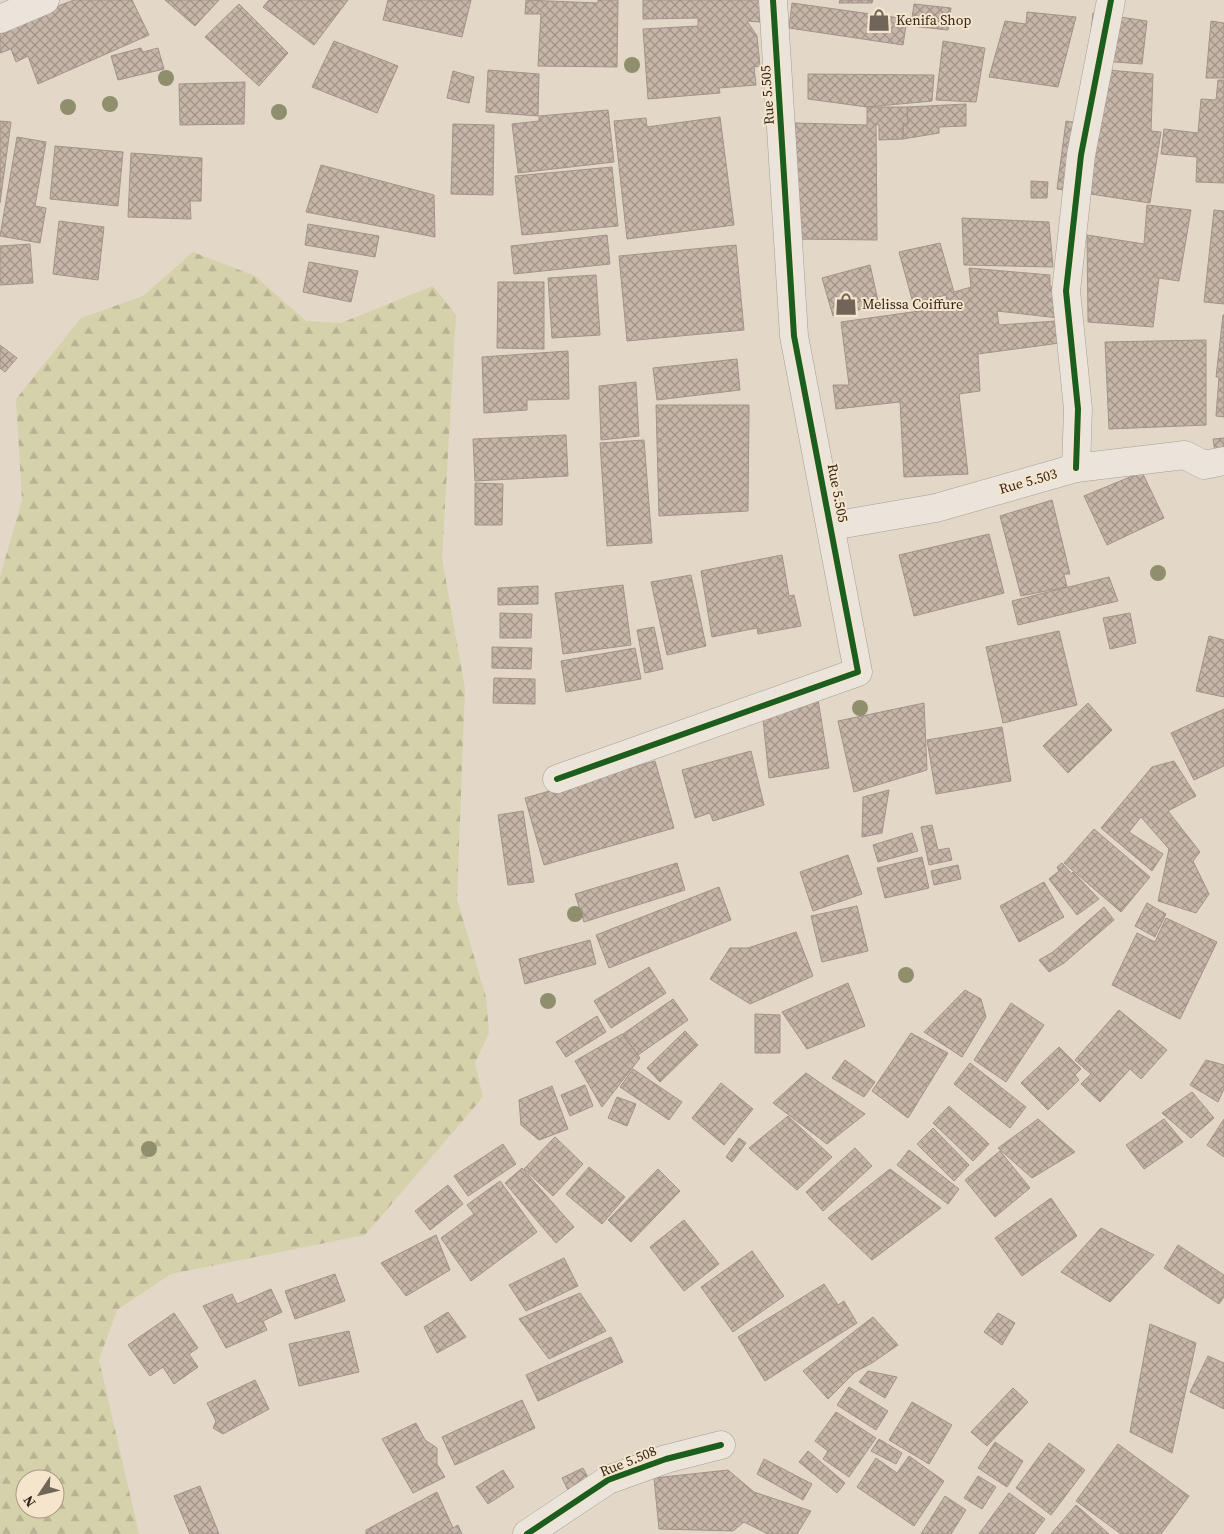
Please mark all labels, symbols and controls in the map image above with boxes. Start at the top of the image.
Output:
shop icon: Kenifa Shop [866,7,892,33]
place label: Kenifa Shop [896,10,971,30]
street label: Rue 5.505 [755,65,779,125]
shop icon: Melissa Coiffure [833,291,859,317]
place label: Melissa Coiffure [862,294,963,314]
street label: Rue 5.505 [822,462,854,524]
street label: Rue 5.503 [997,463,1059,499]
street label: Rue 5.508 [597,1441,659,1481]
north arrow [15,1469,65,1519]
text: N [18,1492,40,1511]

